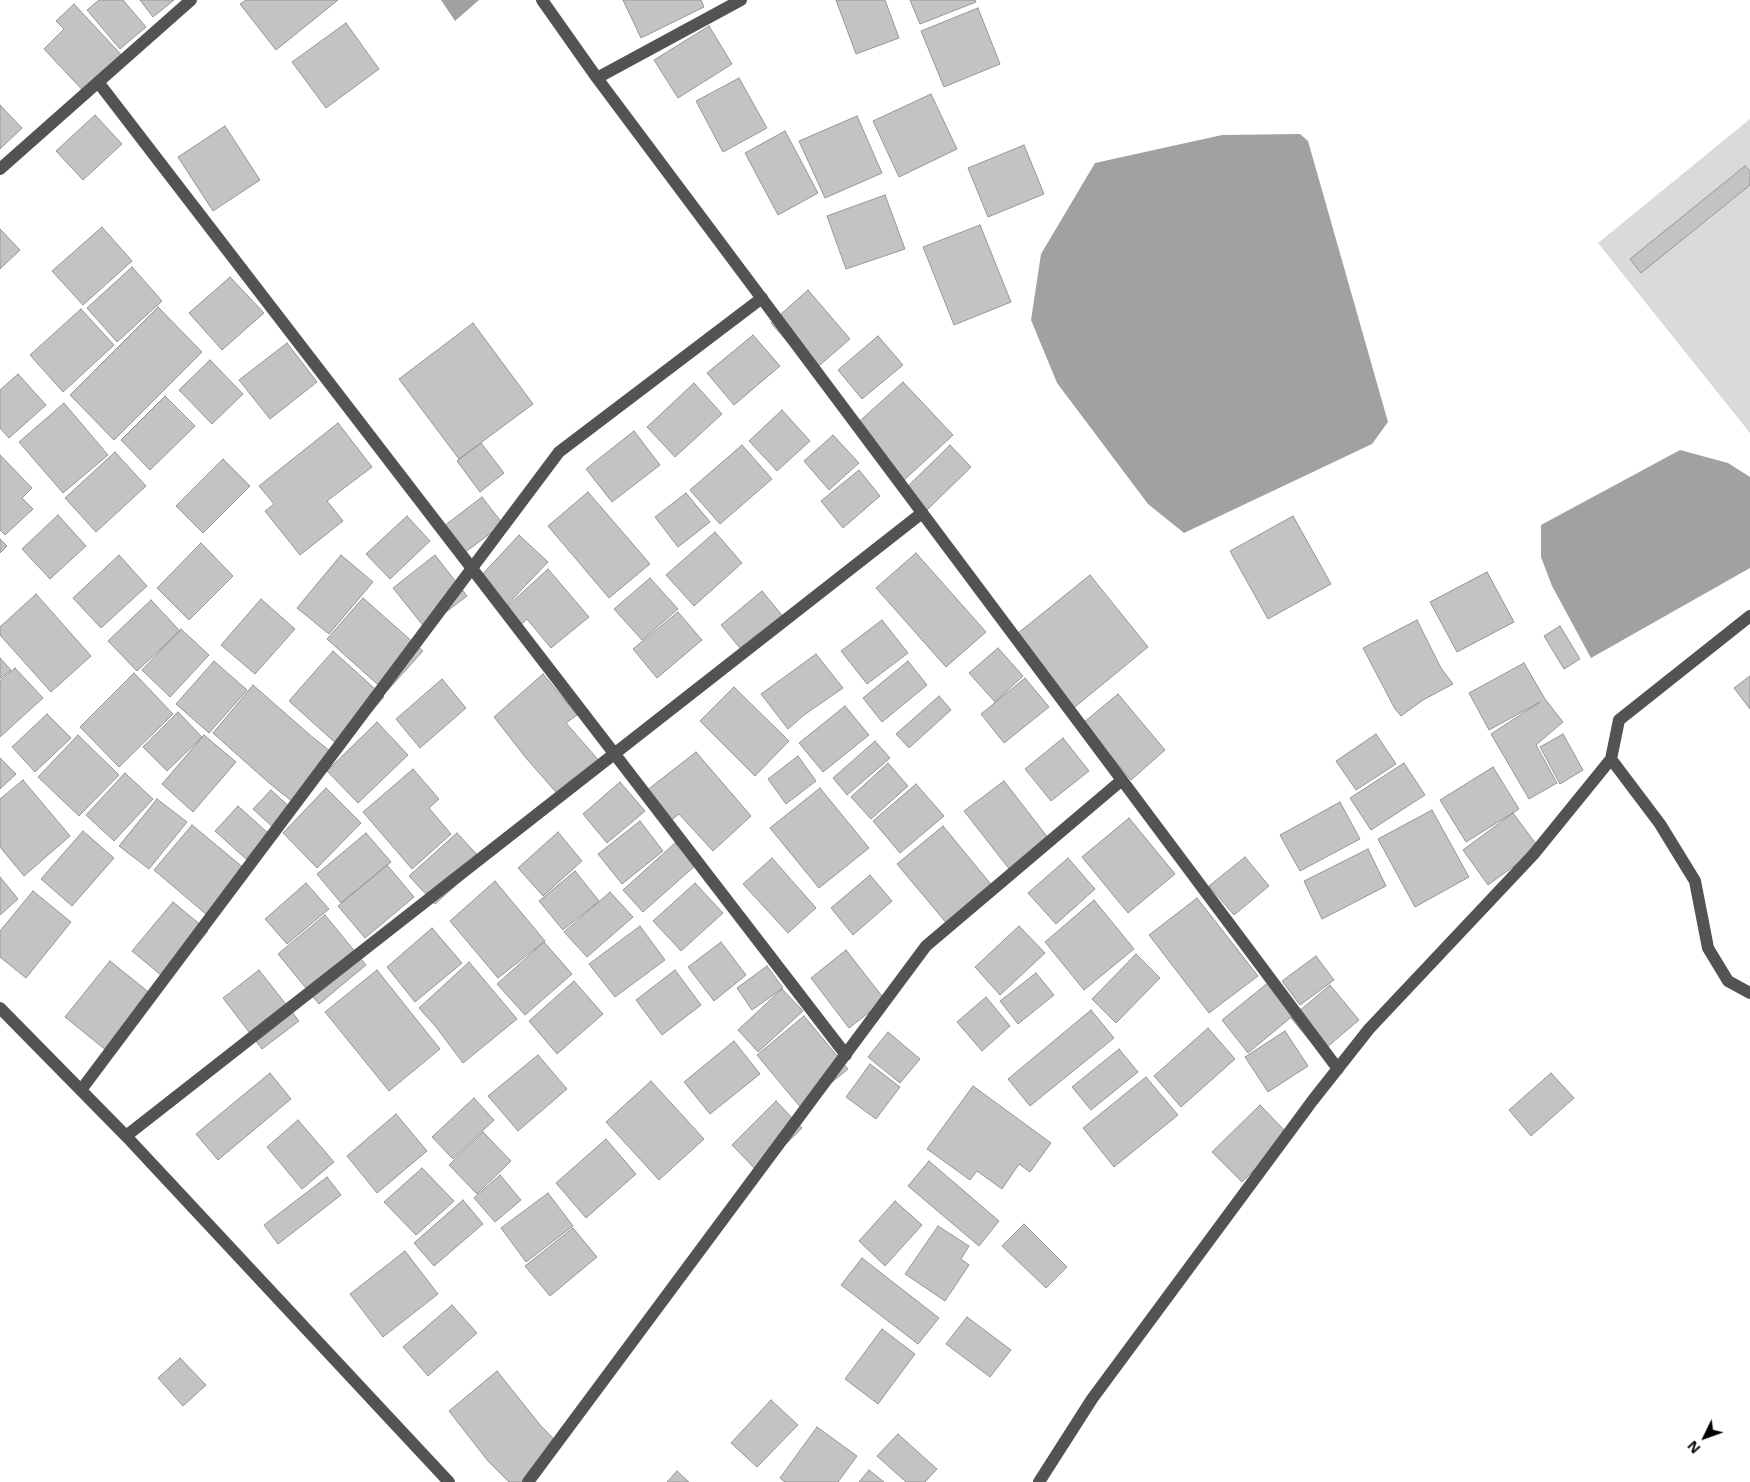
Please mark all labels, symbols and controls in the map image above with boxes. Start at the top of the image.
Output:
north arrow [1680,1412,1730,1462]
text: N [1683,1437,1704,1458]

